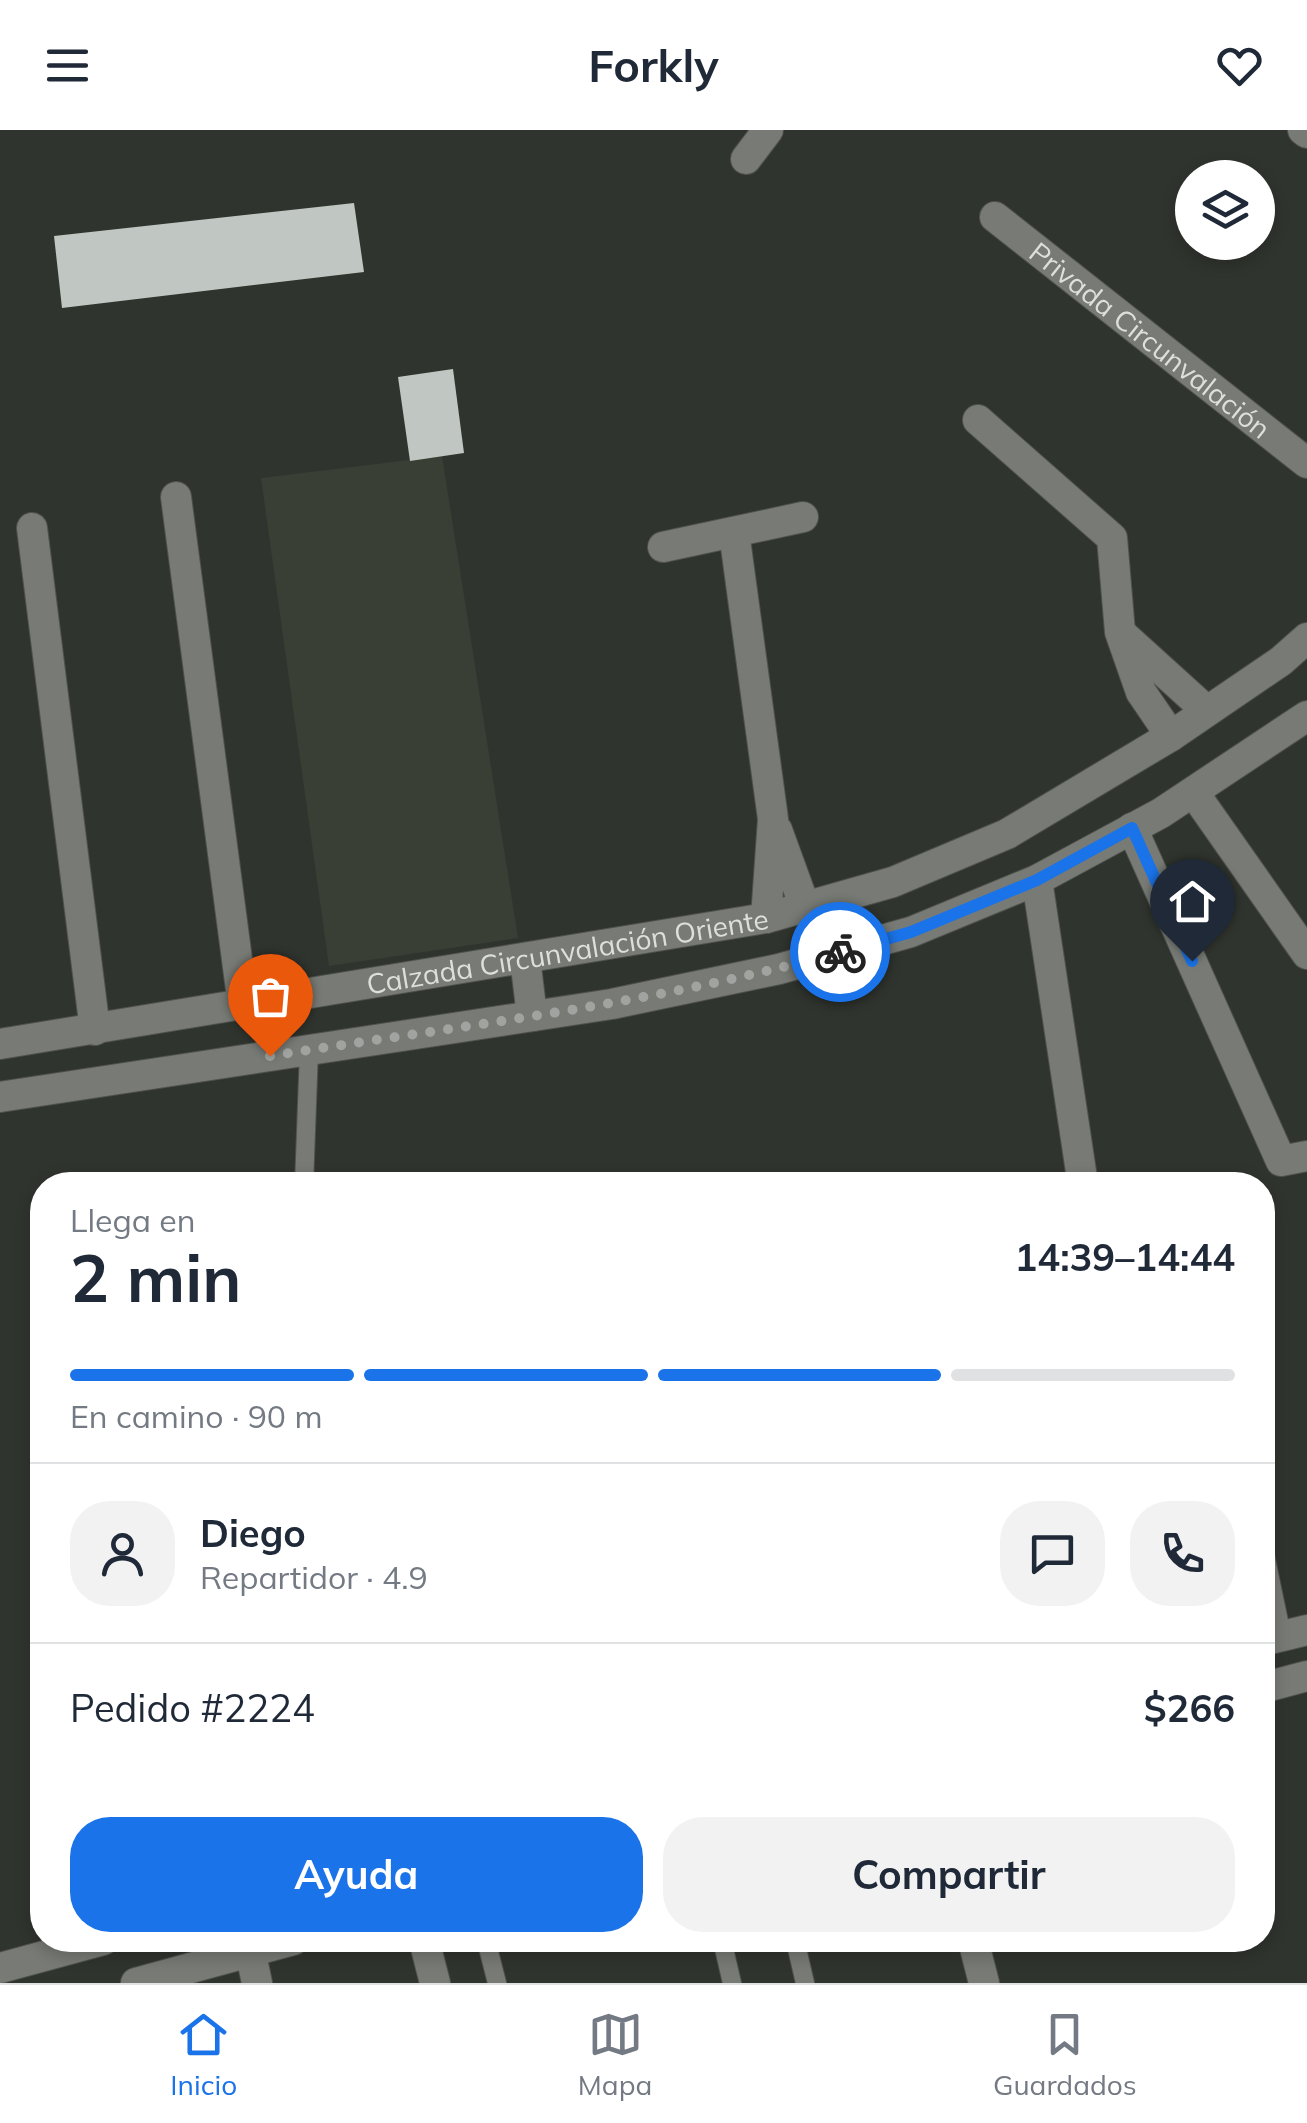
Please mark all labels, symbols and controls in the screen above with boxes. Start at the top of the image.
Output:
text: Forkly [588,37,719,93]
icon: menu [40,38,95,93]
icon: heart [1212,38,1267,93]
map controls [1175,160,1275,260]
button: layers [1175,160,1275,260]
street label: Privada Circunvalación [1023,234,1278,445]
pin [1150,859,1235,962]
icon: home [1165,874,1220,929]
street label: Calzada Circunvalación Oriente [364,900,771,1001]
courier [790,902,890,1002]
icon: bike [813,925,868,980]
pin [228,954,313,1057]
icon: bag [243,969,298,1024]
text: Llega en [70,1200,195,1240]
text: 14:39–14:44 [1015,1233,1235,1281]
text: 2 min [70,1237,241,1318]
text: En camino · 90 m [70,1396,323,1436]
button: person [70,1501,175,1606]
button: chat [1000,1501,1105,1606]
button: phone [1130,1501,1235,1606]
text: Diego [200,1509,306,1557]
text: Repartidor · 4.9 [200,1557,428,1597]
text: Pedido #2224 [70,1684,315,1732]
text: $266 [1144,1684,1235,1732]
button: Ayuda [70,1817,643,1932]
button: Compartir [663,1817,1235,1932]
tab: Inicio [170,2007,237,2102]
tab: Mapa [578,2007,652,2102]
tab: Guardados [993,2007,1137,2102]

